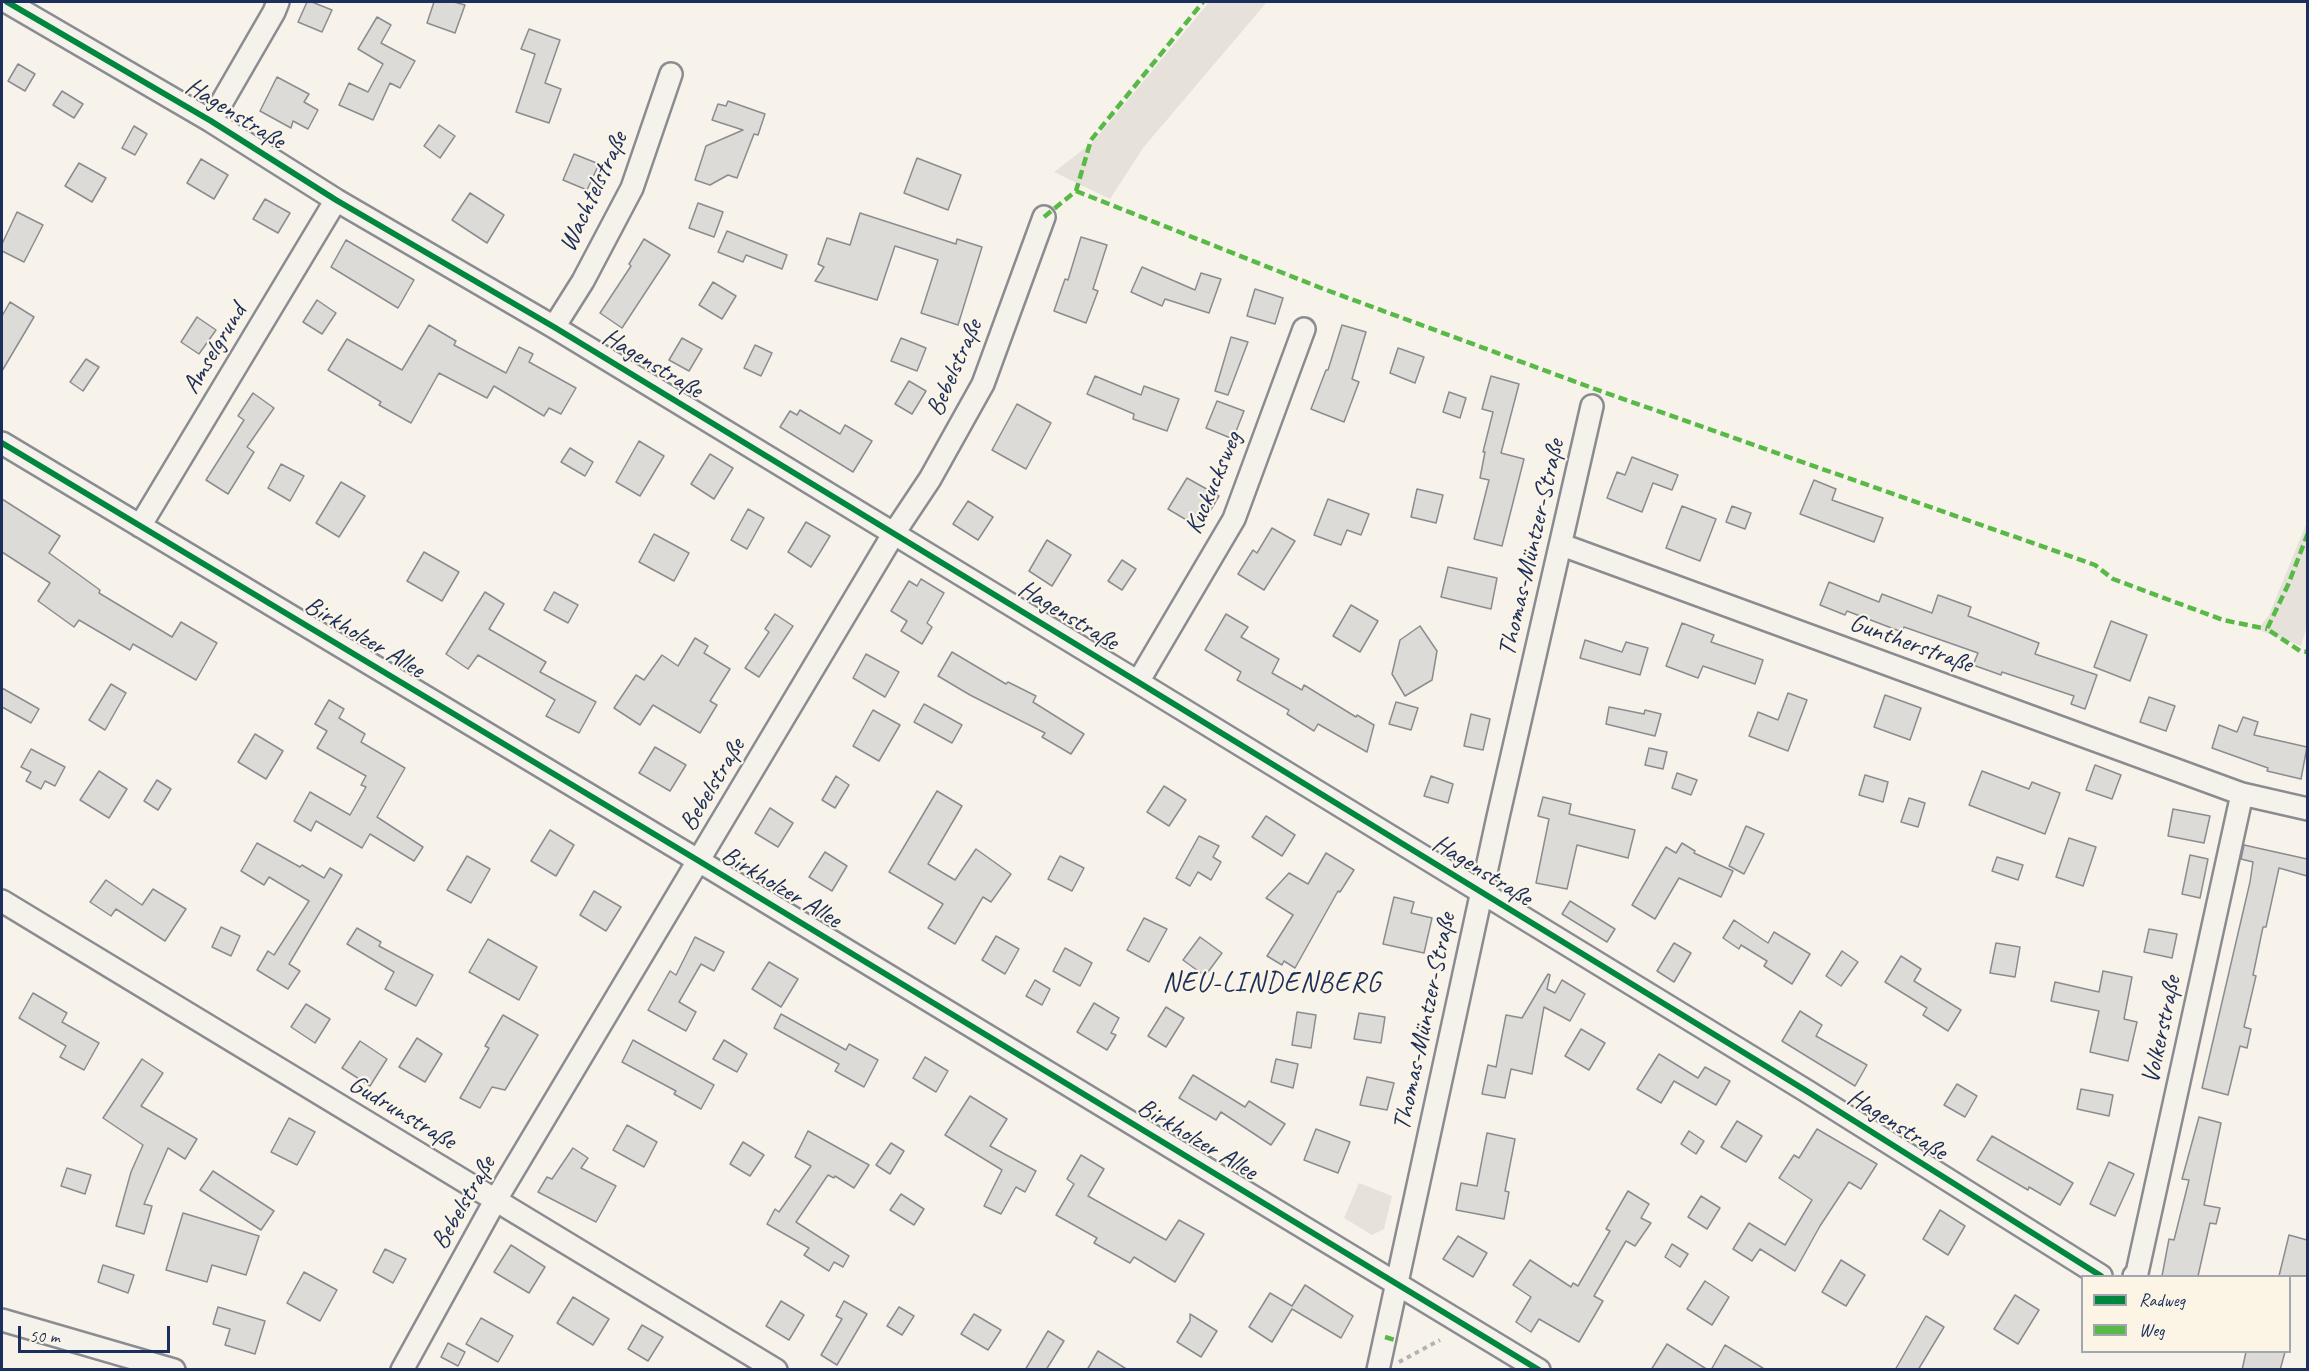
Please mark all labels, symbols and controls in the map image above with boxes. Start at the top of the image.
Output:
street label: Hagenstraße [179,71,291,157]
street label: Wachtelstraße [553,127,635,257]
street label: Amselgrund [176,298,254,400]
street label: Bebelstraße [920,315,990,421]
street label: Hagenstraße [596,322,708,406]
street label: Kuckucksweg [1178,427,1250,539]
street label: Thomas-Müntzer-Straße [1492,436,1572,660]
street label: Hagenstraße [1012,574,1124,658]
street label: Birkholzer Allee [299,590,429,686]
street label: Guntherstraße [1845,607,1977,681]
street label: Bebelstraße [673,733,753,837]
street label: Hagenstraße [1426,828,1538,914]
street label: Birkholzer Allee [716,840,846,936]
street label: Thomas-Müntzer-Straße [1387,910,1463,1134]
district label: NEU-LINDENBERG [1164,967,1380,1001]
street label: Volkerstraße [2135,973,2189,1087]
street label: Gudrunstraße [343,1069,461,1157]
street label: Hagenstraße [1841,1082,1953,1168]
street label: Birkholzer Allee [1132,1092,1262,1188]
street label: Bebelstraße [425,1151,503,1255]
legend [2081,1275,2291,1353]
text: Radweg [2139,1289,2185,1311]
scale bar [21,1314,172,1352]
text: Weg [2139,1319,2164,1341]
text: 50 m [29,1325,60,1347]

